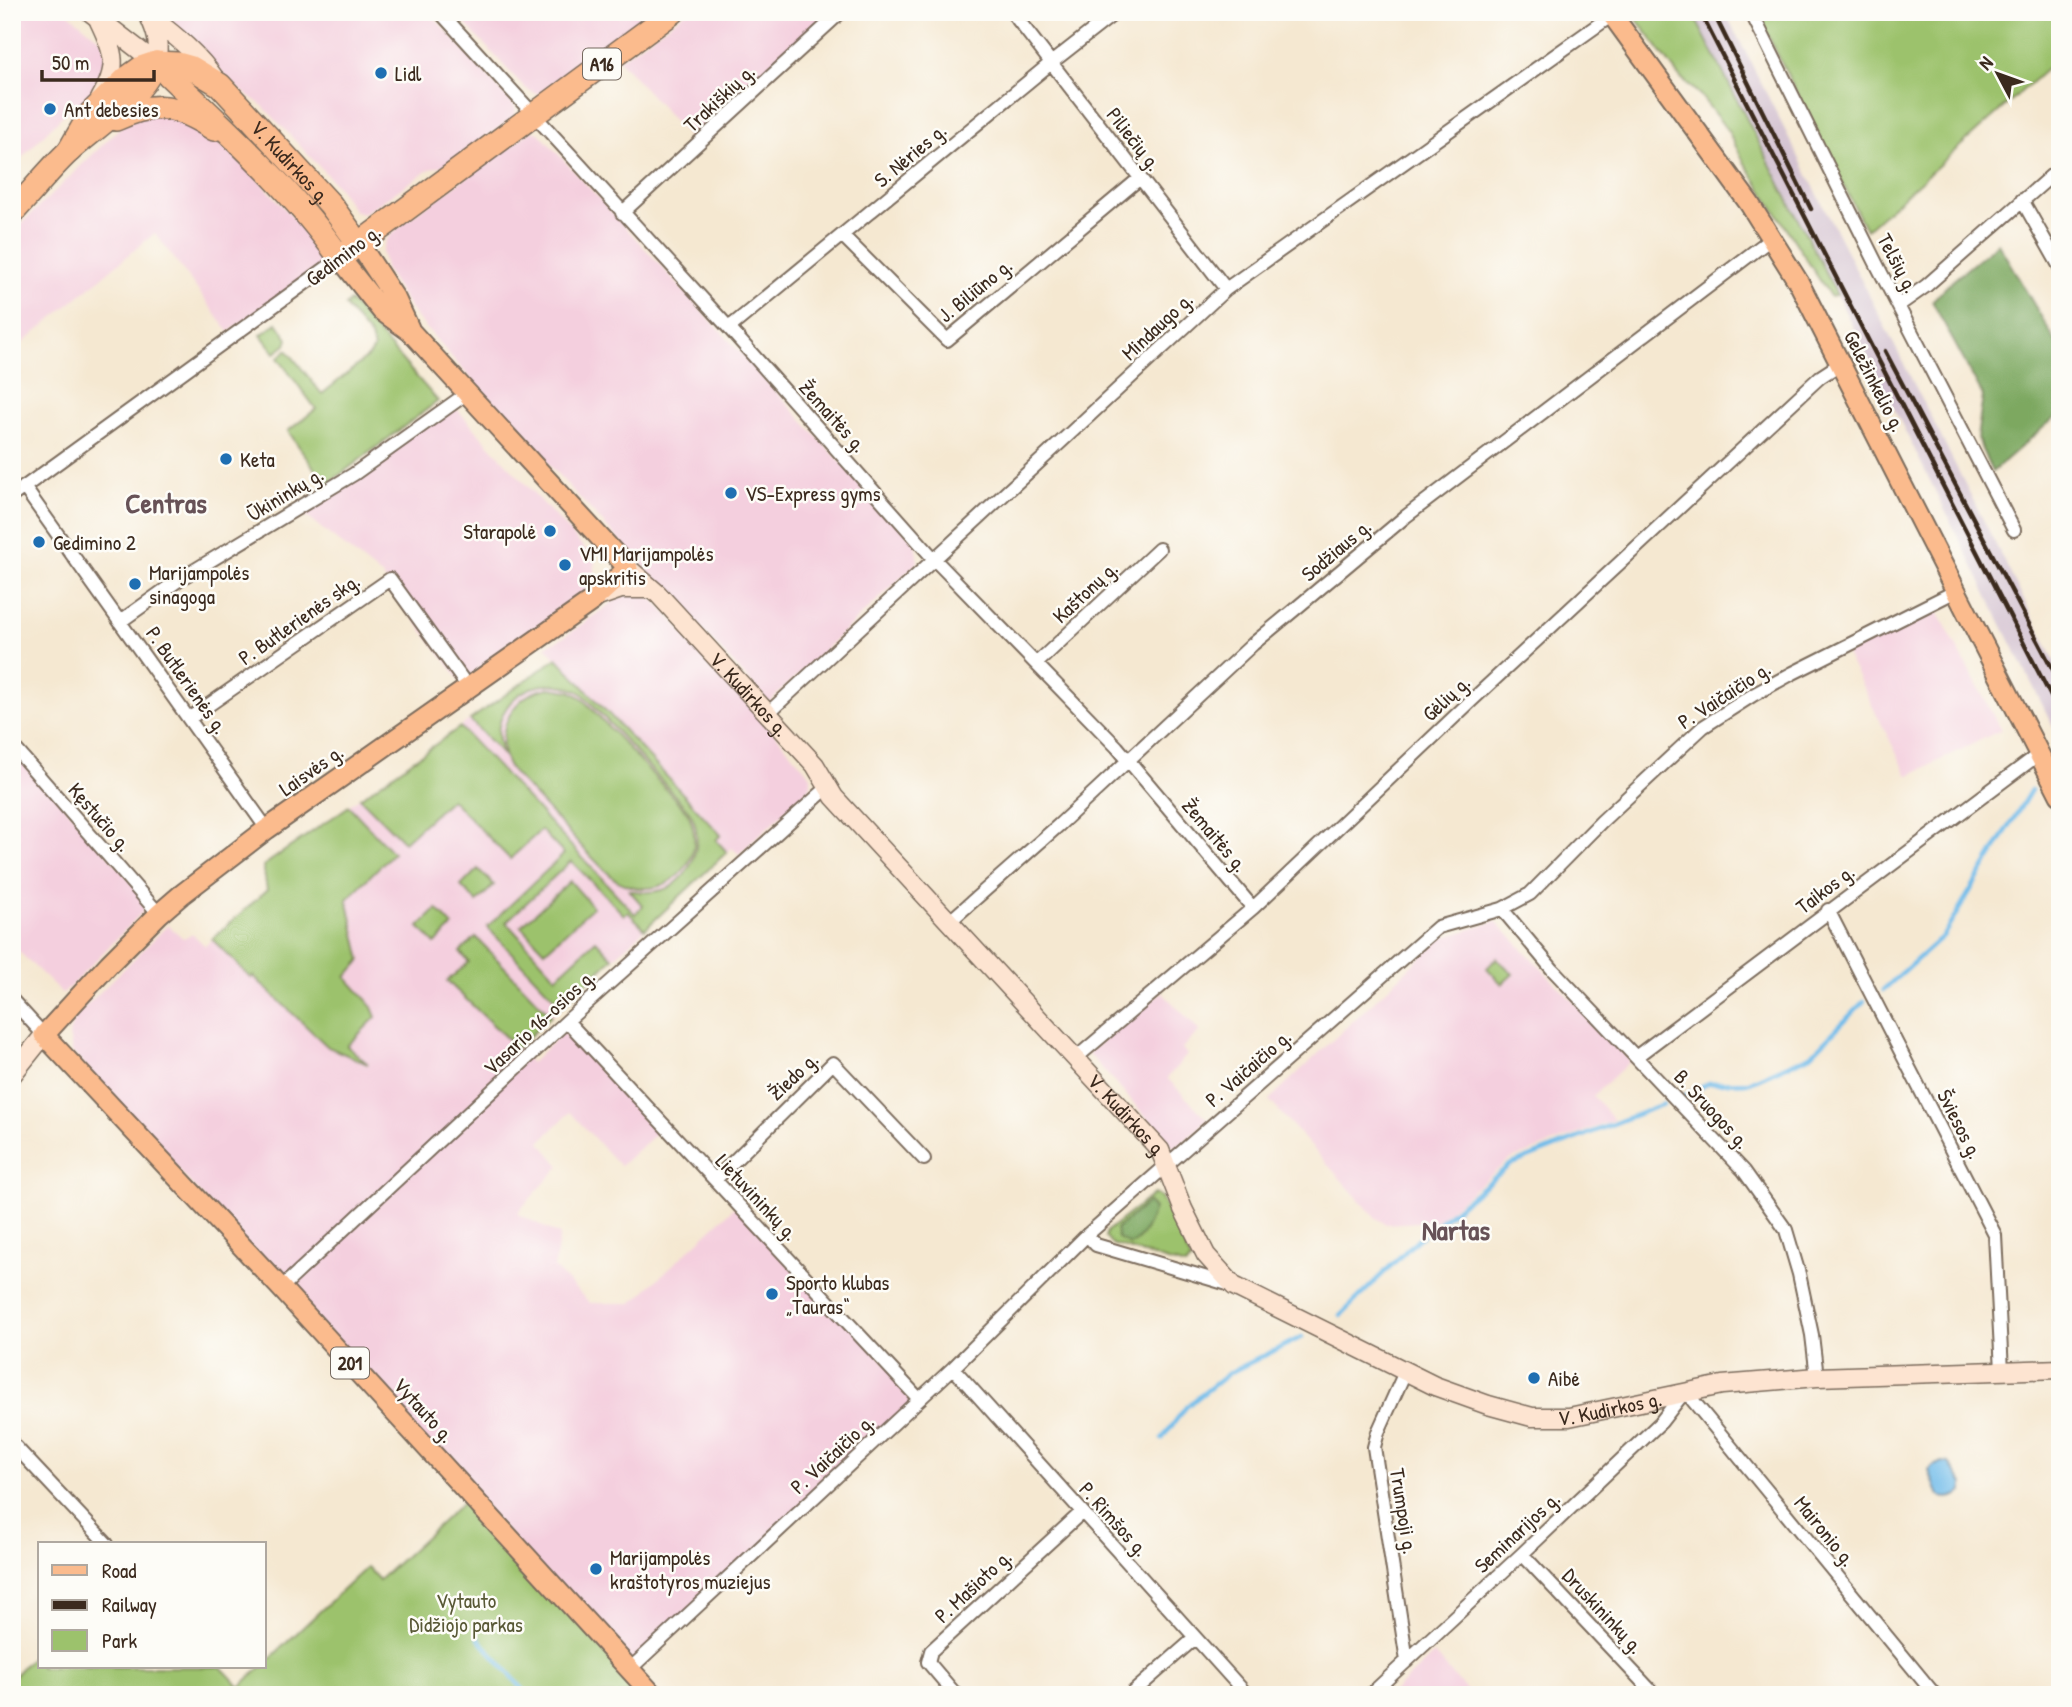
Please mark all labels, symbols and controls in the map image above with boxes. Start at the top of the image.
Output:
scale bar [42,38,154,82]
north arrow [1964,38,2034,108]
text: 50 m [52,48,89,77]
road number: A16 [583,48,621,80]
text: N [1972,51,1998,75]
street label: Trakiškių g. [677,57,761,139]
place label: Lidl [395,59,422,88]
marker: Lidl [373,65,389,81]
place label: Ant debesies [64,95,159,124]
marker: Ant debesies [42,101,58,117]
street label: Piliečių g. [1100,101,1168,177]
street label: V. Kudirkos g. [244,113,337,210]
street label: S. Nėries g. [868,116,952,194]
street label: Gedimino g. [300,217,386,293]
street label: Telšių g. [1870,228,1926,298]
street label: J. Biliūno g. [932,251,1018,329]
street label: Mindaugo g. [1115,285,1199,367]
street label: Geležinkelio g. [1837,325,1913,437]
street label: Žemaitės g. [793,373,873,459]
place label: Keta [240,445,275,474]
marker: Keta [218,451,234,467]
street label: Ūkininkų g. [241,460,329,528]
place label: VS-Express gyms [745,479,881,508]
district label: Centras [125,484,207,522]
marker: VS-Express gyms [723,485,739,501]
street label: Sodžiaus g. [1295,512,1377,588]
place label: Starapolė [463,517,536,546]
marker: Starapolė [542,523,558,539]
place label: Gedimino 2 [53,528,136,557]
marker: Gedimino 2 [31,534,47,550]
place label: VMI Marijampolės apskritis [579,539,714,592]
street label: Kaštonų g. [1046,554,1124,630]
marker: VMI Marijampolės apskritis [557,557,573,573]
place label: Marijampolės sinagoga [149,558,249,611]
street label: P. Butlerienės skg. [232,566,366,672]
marker: Marijampolės sinagoga [127,576,143,592]
street label: P. Butlerienės g. [139,620,235,740]
street label: V. Kudirkos g. [703,645,796,742]
street label: P. Vaičaičio g. [1672,654,1776,736]
street label: Gėlių g. [1416,668,1476,728]
street label: Laisvės g. [273,737,349,803]
street label: Kęstučio g. [62,776,138,858]
street label: Žemaitės g. [1175,792,1255,878]
street label: Taikos g. [1790,857,1860,921]
street label: Vasario 16-osios g. [477,962,601,1082]
street label: P. Vaičaičio g. [1199,1023,1297,1113]
street label: Žiedo g. [762,1045,824,1107]
street label: B. Sruogos g. [1668,1063,1756,1155]
street label: V. Kudirkos g. [1081,1066,1175,1160]
street label: Šviesos g. [1930,1084,1990,1164]
street label: Lietuvininkų g. [709,1147,805,1247]
district label: Nartas [1422,1211,1490,1249]
place label: Sporto klubas „Tauras“ [786,1268,889,1321]
marker: Sporto klubas „Tauras“ [764,1286,780,1302]
road number: 201 [331,1348,369,1378]
place label: Aibė [1548,1364,1580,1393]
marker: Aibė [1526,1370,1542,1386]
street label: Vytauto g. [387,1371,461,1449]
street label: V. Kudirkos g. [1558,1384,1664,1432]
street label: P. Vaičaičio g. [784,1408,880,1500]
street label: Trumpoji g. [1383,1466,1425,1556]
street label: P. Rimšos g. [1073,1475,1155,1563]
street label: Seminarijos g. [1468,1485,1566,1579]
street label: Maironio g. [1788,1490,1862,1572]
legend [38,1542,266,1668]
place label: Marijampolės kraštotyros muziejus [610,1543,771,1596]
street label: P. Mašioto g. [928,1543,1018,1629]
text: Road [102,1556,136,1585]
marker: Marijampolės kraštotyros muziejus [588,1561,604,1577]
street label: Druskininkų g. [1556,1562,1650,1660]
park label: Vytauto Didžiojo parkas [409,1586,523,1639]
text: Railway [102,1590,157,1619]
text: Park [102,1626,137,1655]

